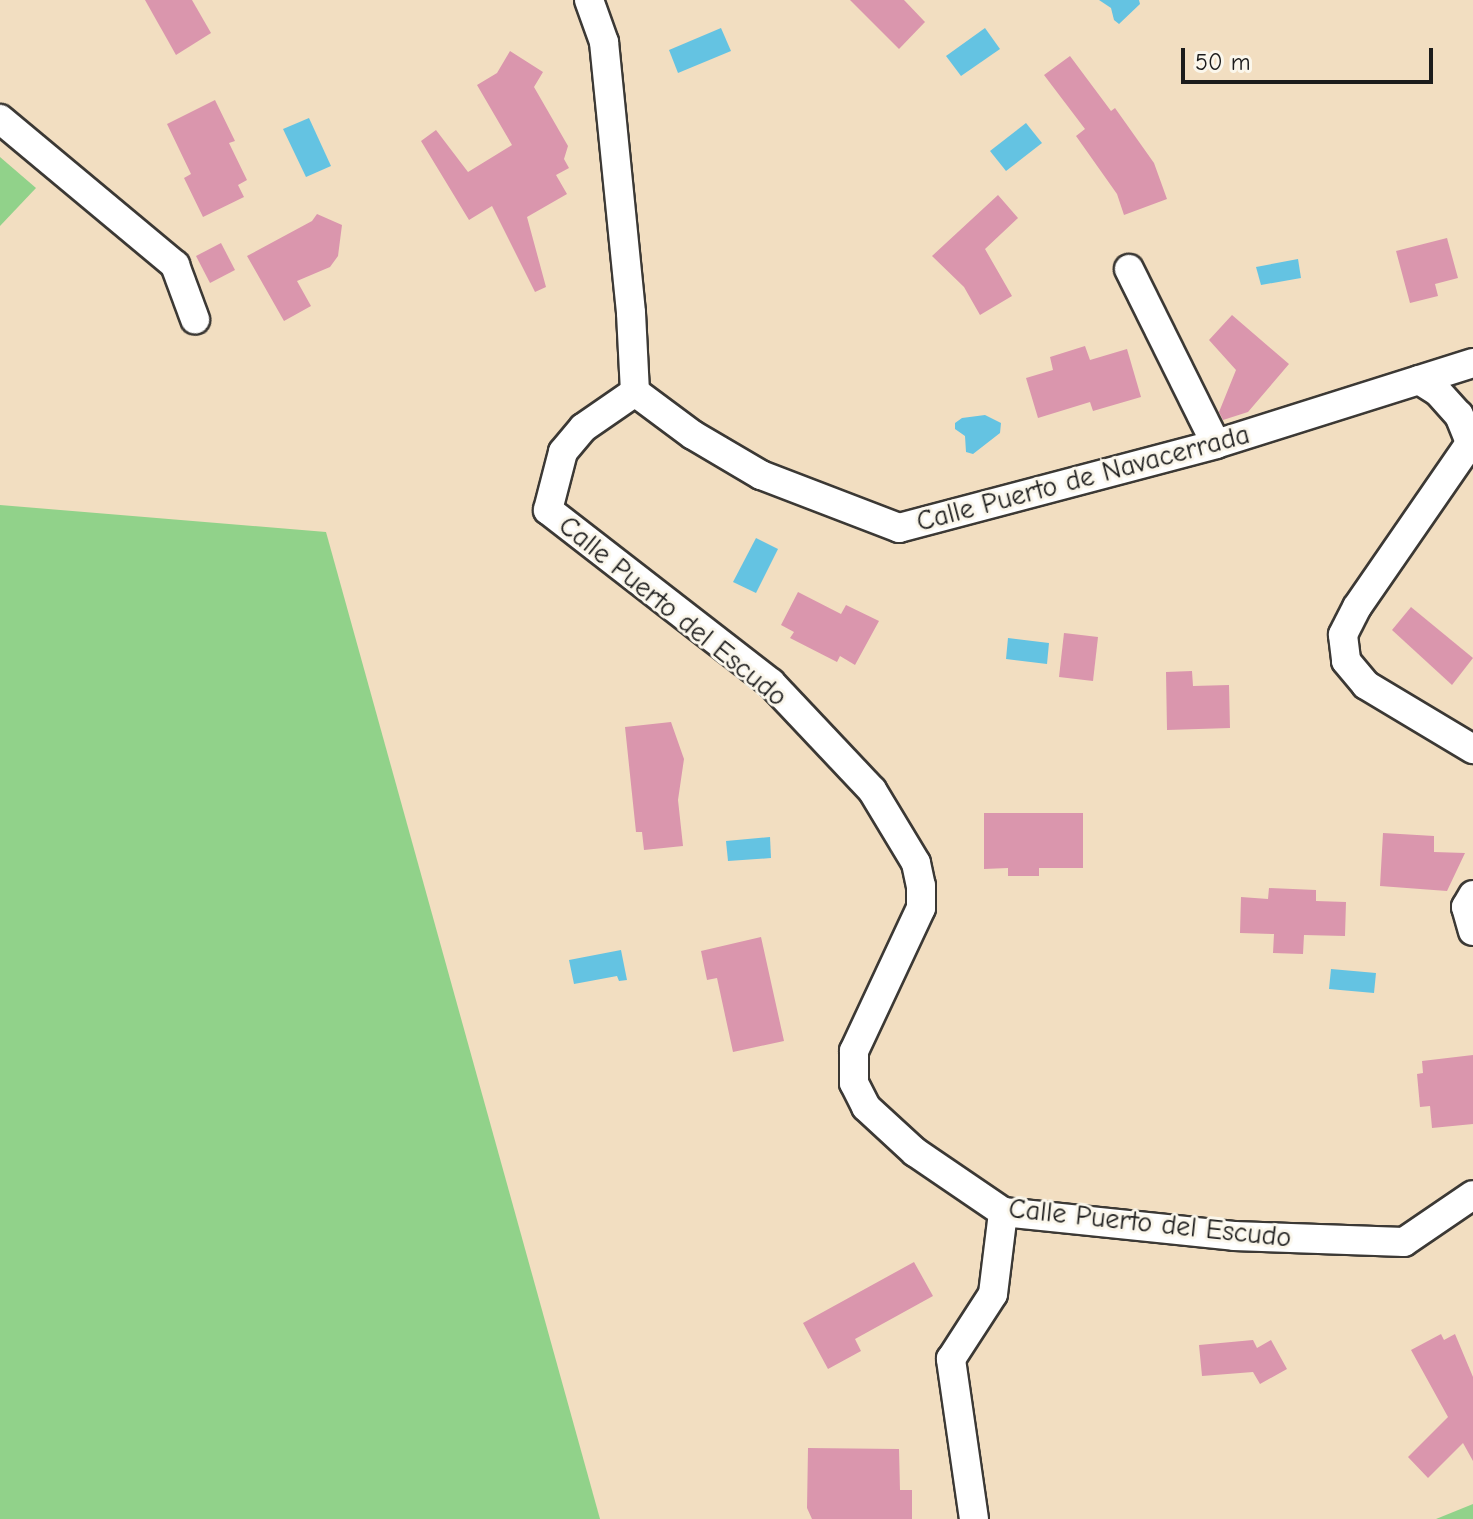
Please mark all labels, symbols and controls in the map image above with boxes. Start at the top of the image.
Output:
scale bar [1185,32,1437,82]
text: 50 m [1195,48,1251,76]
street label: Calle Puerto de Navacerrada [913,417,1253,539]
street label: Calle Puerto del Escudo [552,509,794,713]
street label: Calle Puerto del Escudo [1007,1191,1293,1255]

